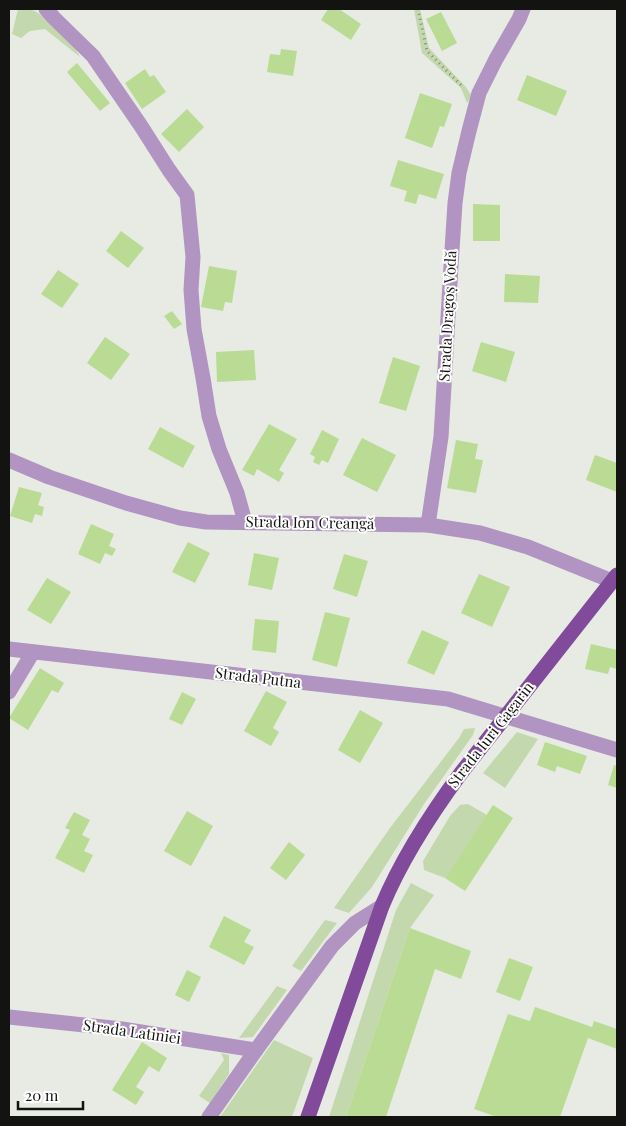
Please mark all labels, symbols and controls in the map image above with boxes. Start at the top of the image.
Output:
street label: Strada Dragoș Vodă [434,249,460,382]
street label: Strada Ion Creangă [245,511,375,533]
street label: Strada Putna [214,662,303,692]
street label: Strada Iuri Gagarin [443,677,538,791]
street label: Strada Latiniei [82,1014,183,1048]
scale bar [18,1078,82,1110]
text: 20 m [25,1085,59,1105]

